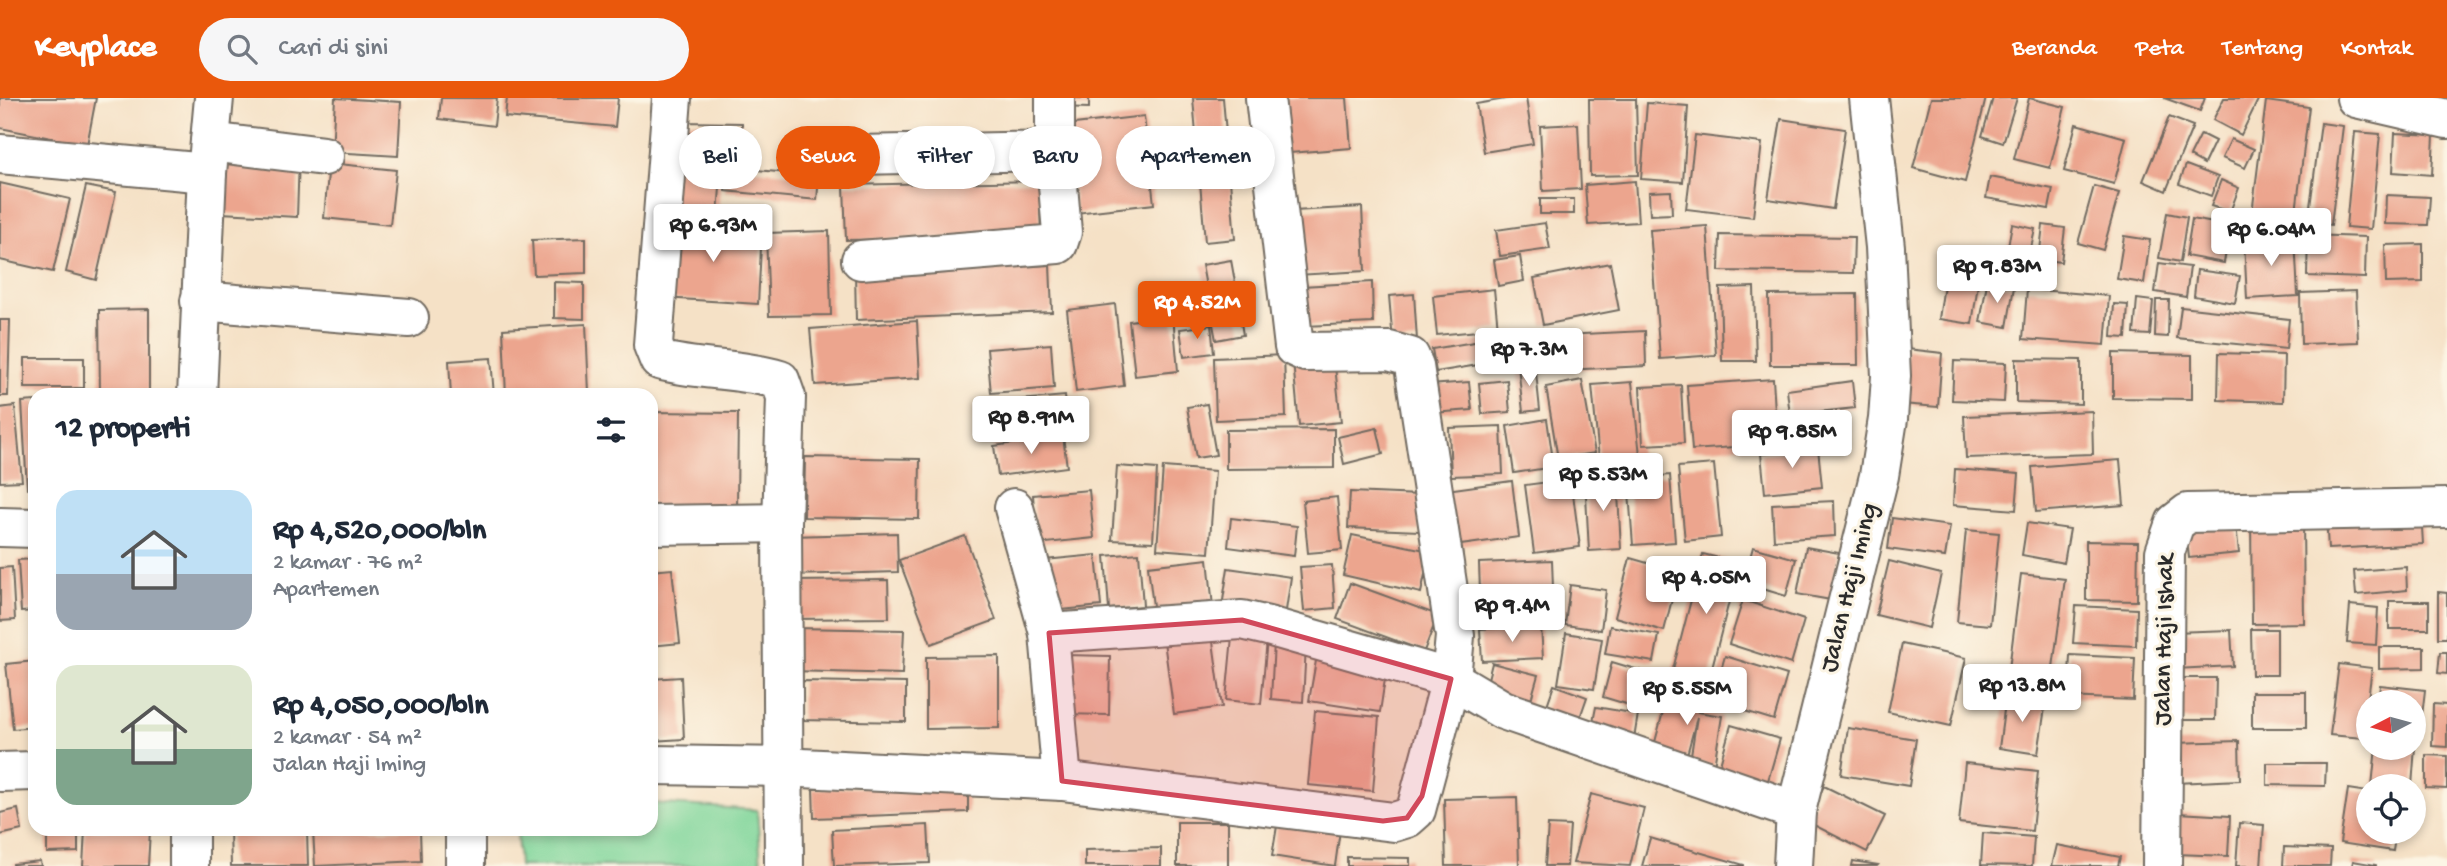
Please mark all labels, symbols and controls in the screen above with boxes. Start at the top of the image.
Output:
search box [199,18,689,81]
text: Keyplace [35,30,157,68]
icon: search [223,30,261,68]
text: Cari di sini [279,34,388,65]
text: Beranda [2012,35,2097,64]
text: Peta [2135,35,2184,64]
text: Tentang [2222,35,2303,64]
text: Kontak [2341,35,2412,64]
chip: Beli [679,126,762,189]
chip: Sewa [776,126,880,189]
chip: Filter [894,126,995,189]
chip: Baru [1009,126,1102,189]
chip: Apartemen [1116,126,1275,189]
pin: Rp 6.93M [641,204,785,264]
pin: Rp 6.04M [2199,208,2343,268]
text: Rp 6.93M [669,213,757,240]
text: Rp 6.04M [2227,217,2315,244]
pin: Rp 9.83M [1925,246,2069,305]
text: Rp 9.83M [1953,254,2041,281]
pin: Rp 4.52M [1125,282,1269,341]
text: Rp 4.52M [1154,290,1240,317]
pin: Rp 7.3M [1464,328,1594,388]
text: Rp 7.3M [1491,337,1567,364]
pin: Rp 8.91M [959,396,1103,456]
text: Rp 8.91M [988,405,1074,432]
pin: Rp 9.85M [1720,410,1864,470]
icon: filters [592,411,630,449]
text: 12 properti [56,413,191,448]
text: Rp 9.85M [1748,419,1836,446]
pin: Rp 5.53M [1531,454,1675,513]
text: Rp 5.53M [1559,462,1647,489]
street label: Jalan Haji Iming [1815,500,1887,676]
text: Rp 4,520,000/bln [273,515,486,550]
icon: home [112,518,196,602]
text: 2 kamar · 76 m² [273,550,423,577]
street label: Jalan Haji Ishak [2149,552,2183,726]
pin: Rp 4.05M [1634,556,1778,616]
text: Rp 4.05M [1662,565,1750,592]
text: Apartemen [273,577,379,604]
pin: Rp 9.4M [1447,584,1577,644]
text: Rp 9.4M [1475,593,1549,620]
pin: Rp 13.8M [1950,664,2094,724]
pin: Rp 5.55M [1615,668,1759,727]
text: Rp 13.8M [1979,673,2065,700]
text: Rp 5.55M [1643,676,1731,703]
text: Rp 4,050,000/bln [273,690,488,725]
north arrow [2356,690,2426,760]
map controls [2356,690,2426,844]
icon: home [112,693,196,777]
text: 2 kamar · 54 m² [273,725,422,752]
text: Jalan Haji Iming [273,752,426,779]
button: locate [2356,774,2426,844]

